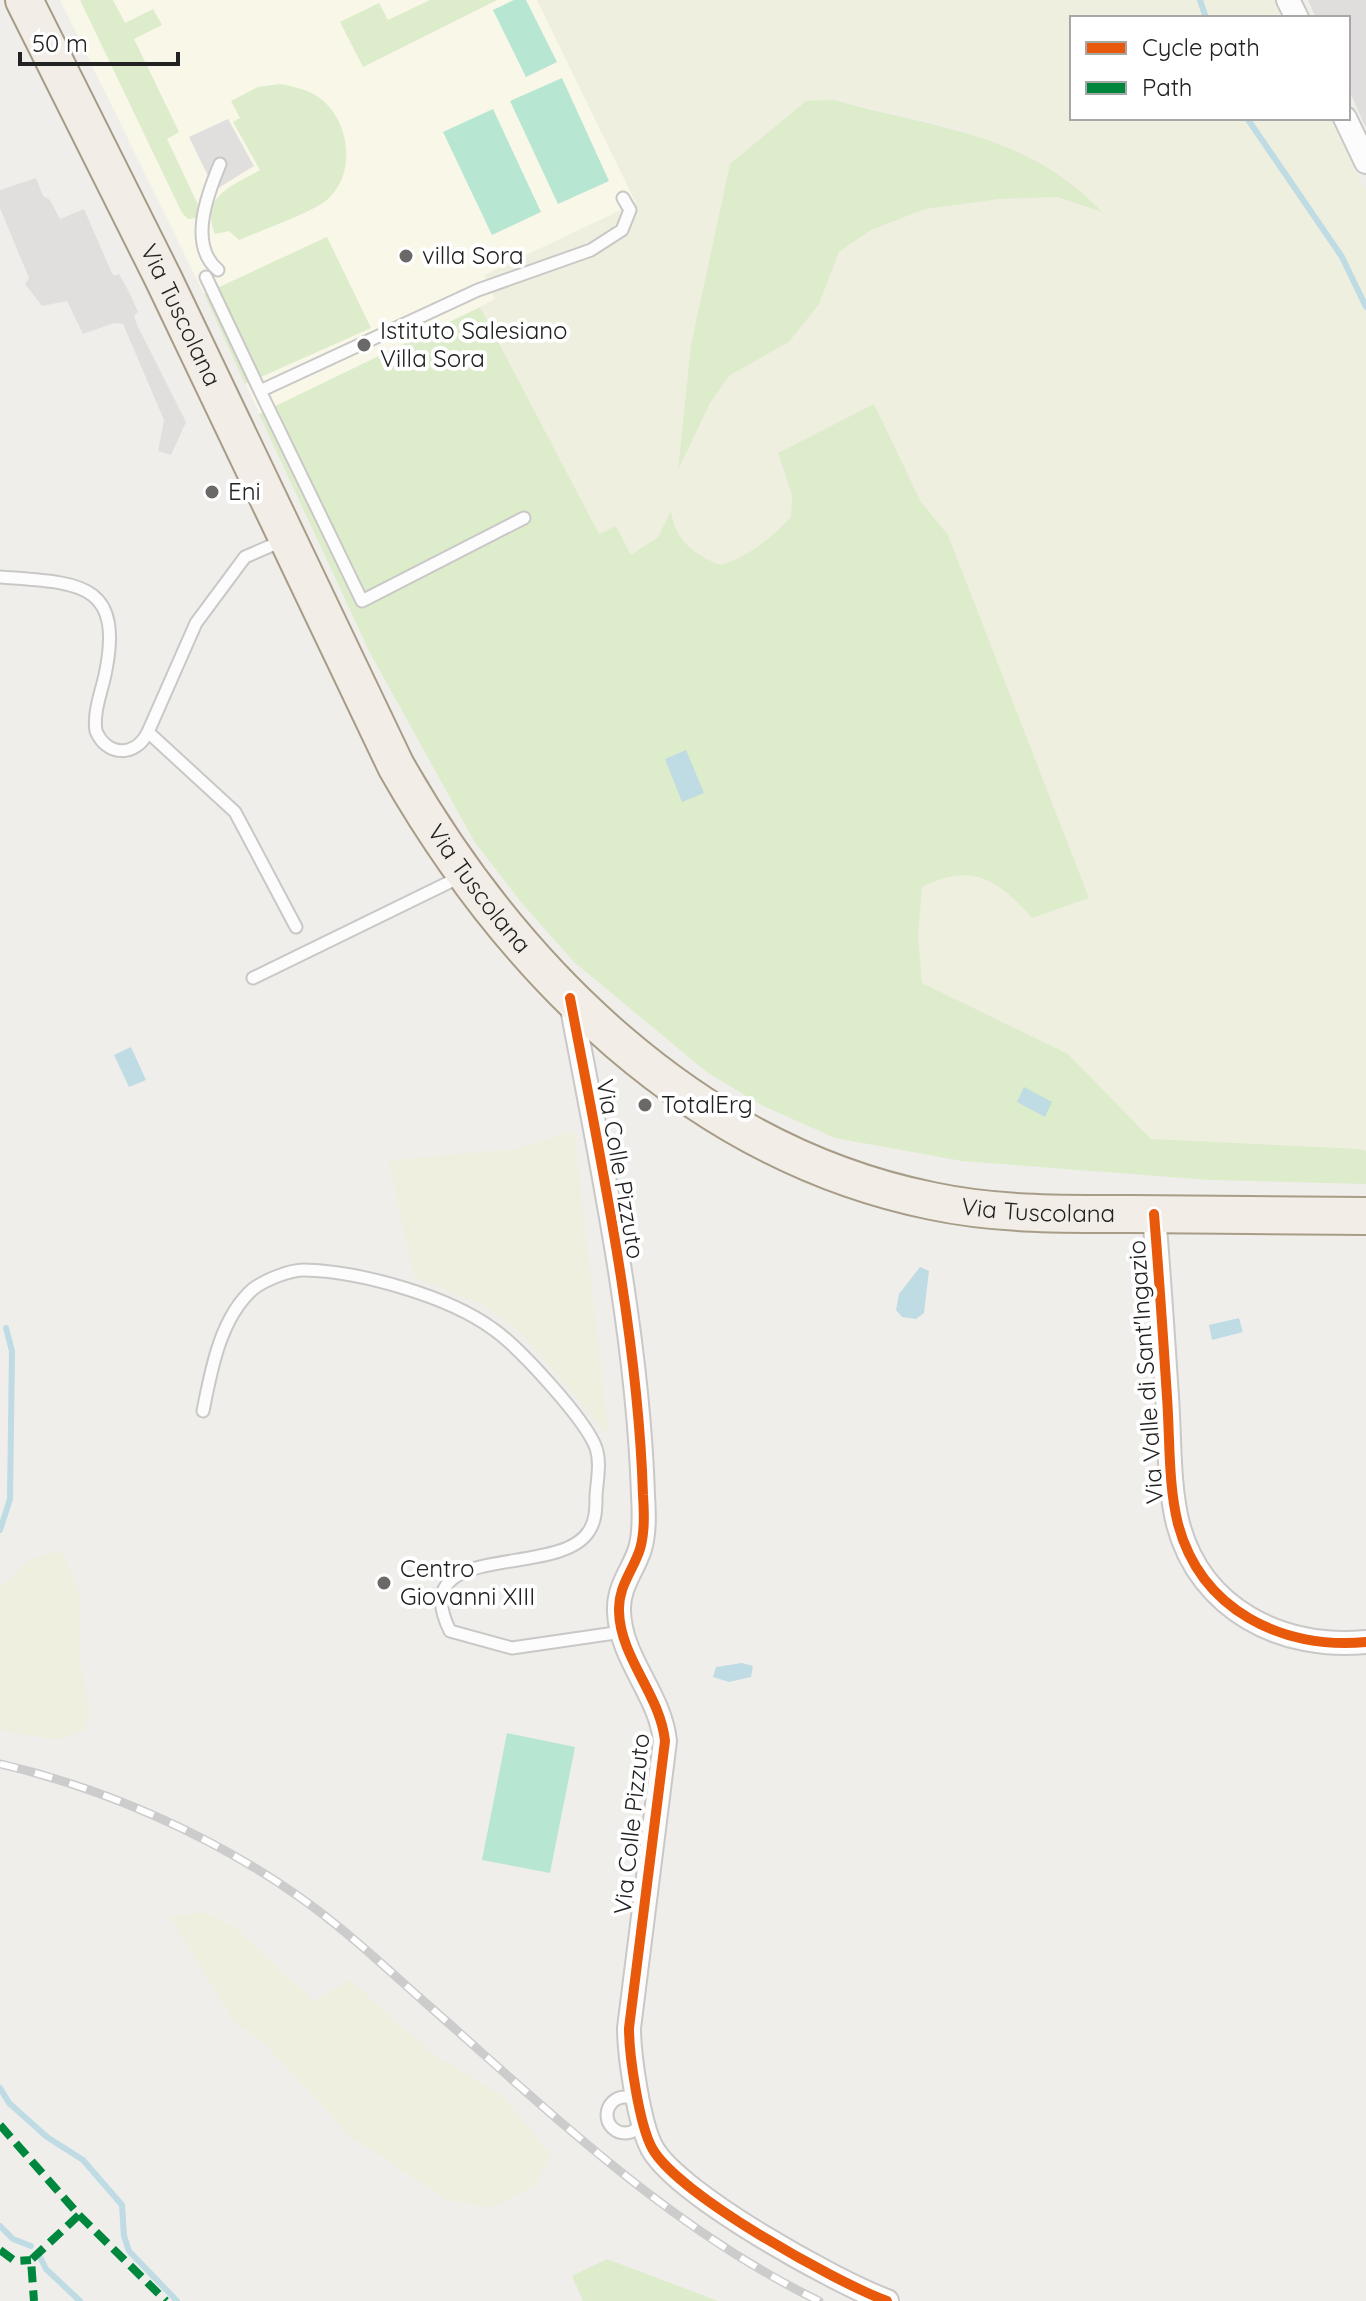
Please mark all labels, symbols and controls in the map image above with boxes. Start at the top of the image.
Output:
scale bar [20,16,178,66]
legend [1070,16,1350,120]
text: 50 m [32,28,88,58]
text: Cycle path [1142,32,1260,62]
text: Path [1142,72,1193,102]
street label: Via Tuscolana [134,239,228,391]
place label: villa Sora [422,240,523,270]
marker: villa Sora [397,247,415,265]
place label: Istituto Salesiano Villa Sora [380,315,568,373]
marker: Istituto Salesiano Villa Sora [355,336,373,354]
place label: Eni [228,476,261,506]
marker: Eni [203,483,221,501]
street label: Via Tuscolana [421,818,538,959]
street label: Via Colle Pizzuto [590,1077,652,1261]
place label: TotalErg [661,1089,753,1119]
marker: TotalErg [636,1096,654,1114]
street label: Via Tuscolana [959,1190,1115,1228]
street label: Via Valle di Sant'Ingazio [1121,1239,1169,1505]
place label: Centro Giovanni XIII [400,1553,535,1611]
marker: Centro Giovanni XIII [375,1574,393,1592]
street label: Via Colle Pizzuto [607,1732,655,1916]

